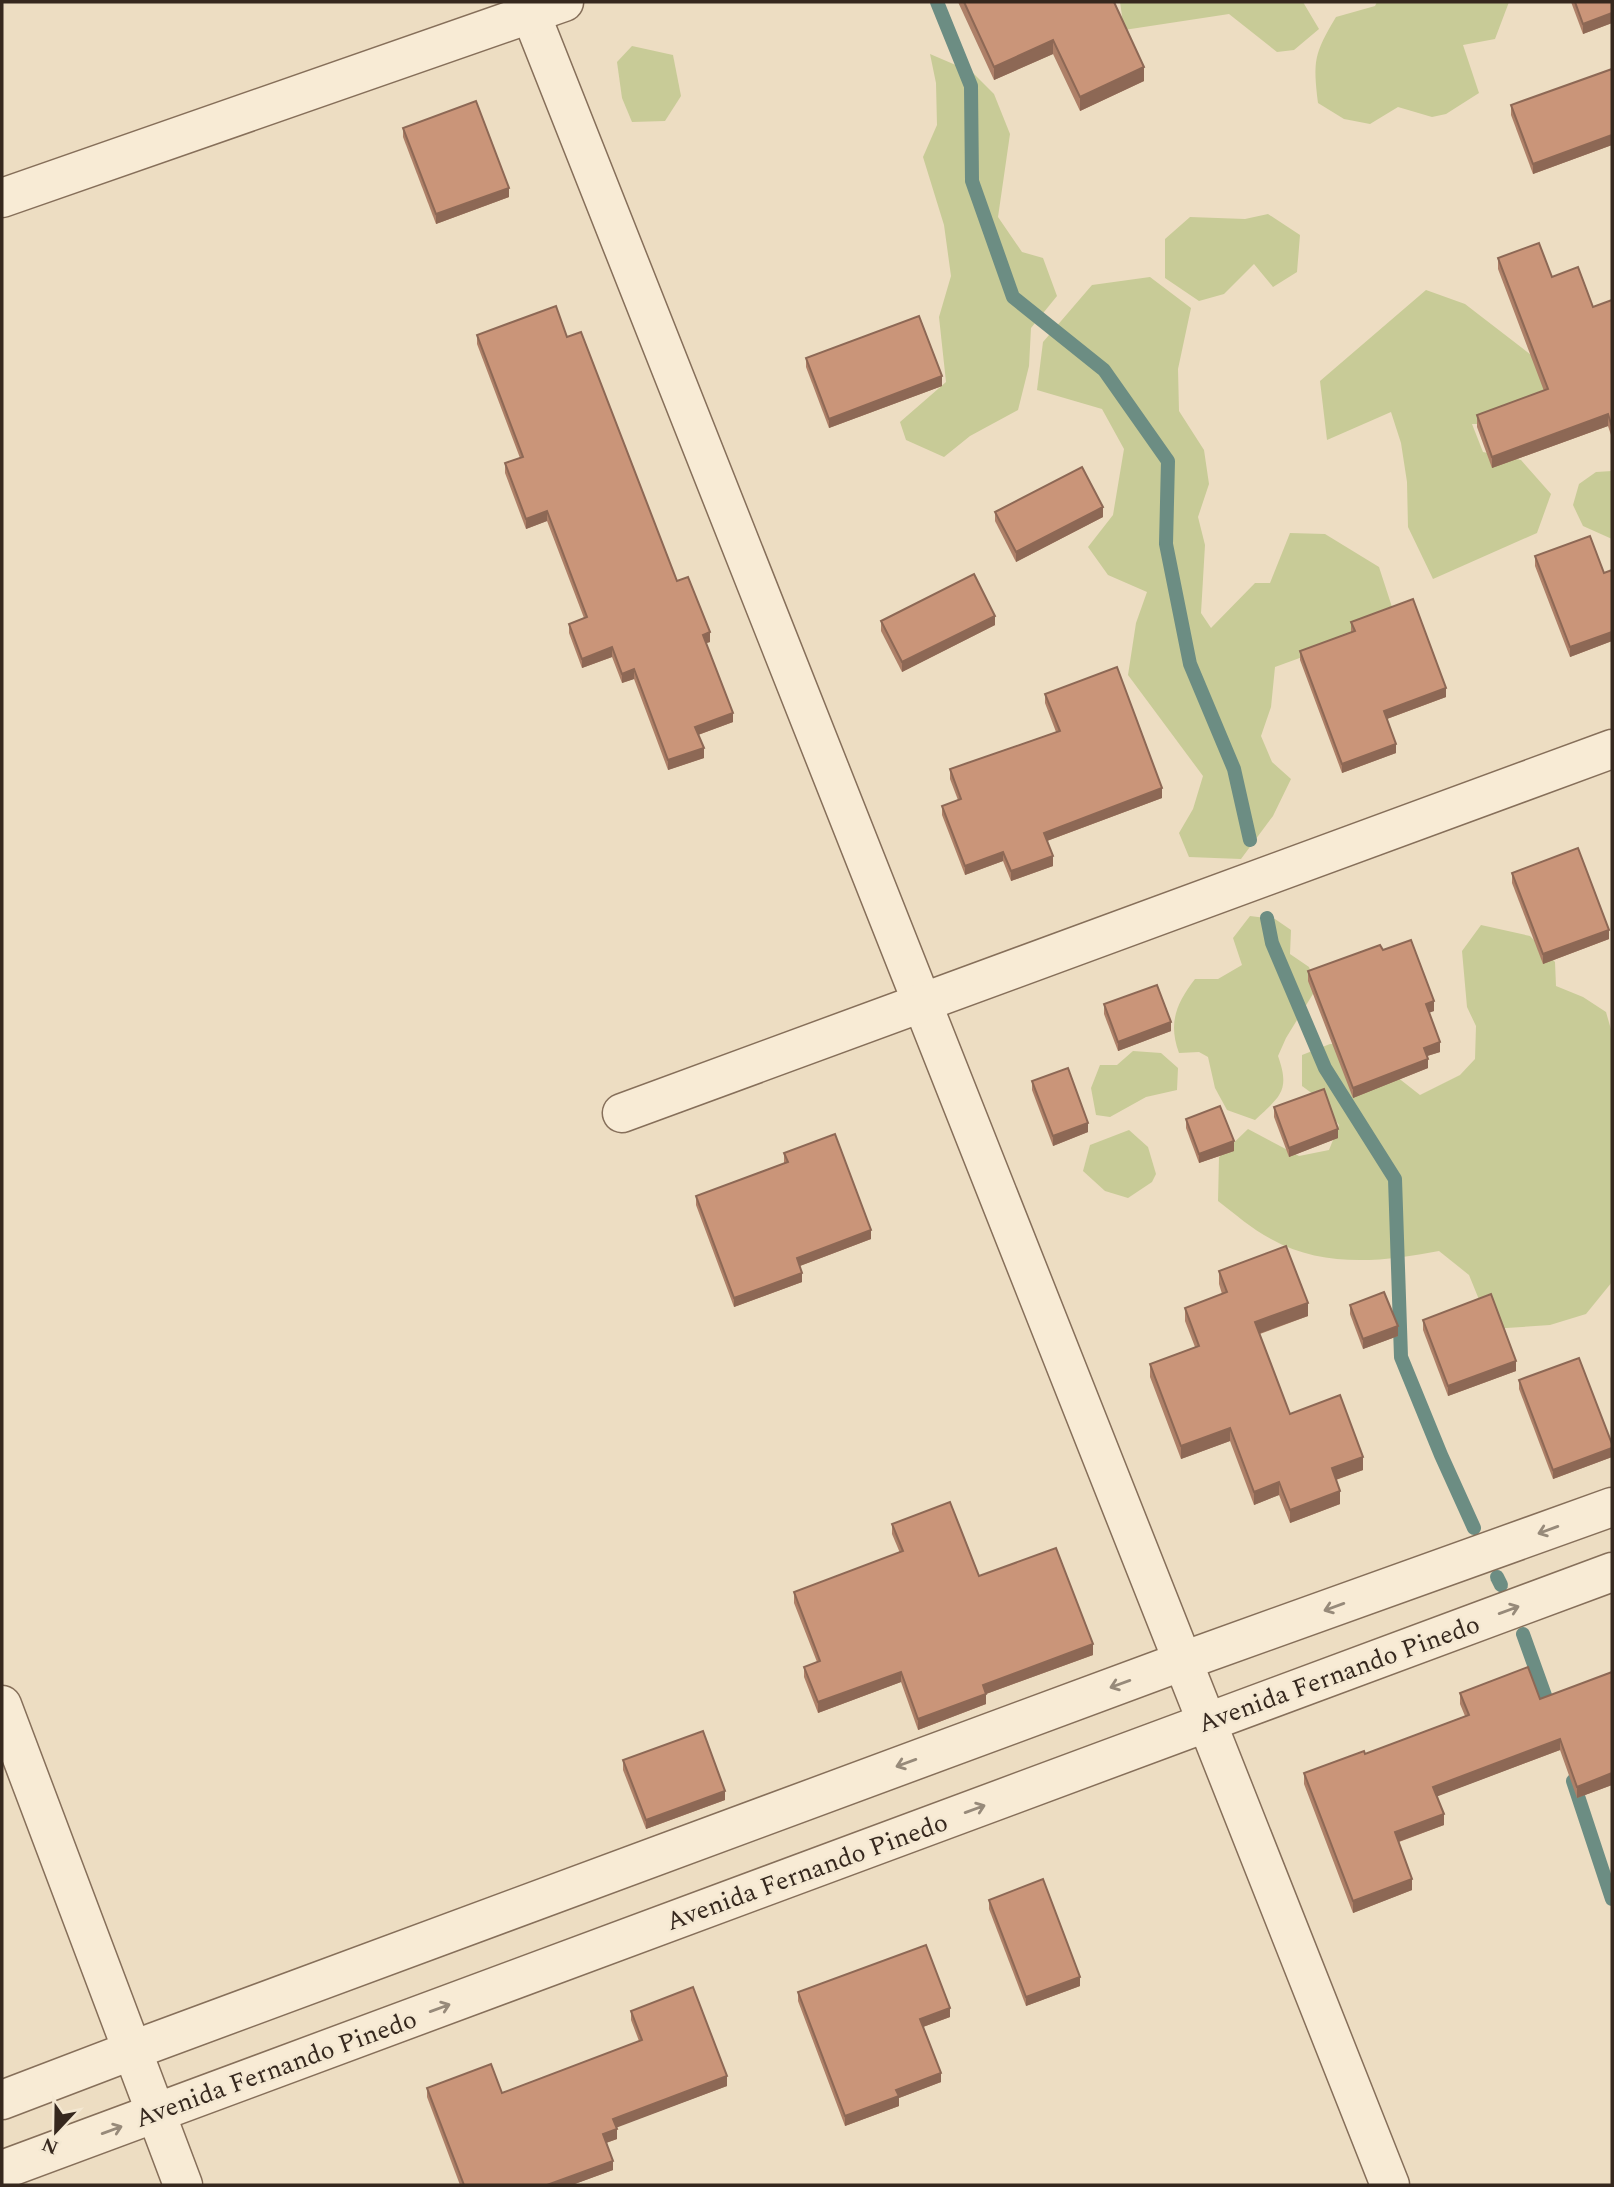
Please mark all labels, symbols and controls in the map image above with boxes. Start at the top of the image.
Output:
one-way arrow [1537,1524,1559,1537]
one-way arrow [1323,1602,1345,1614]
one-way arrow [1498,1603,1520,1615]
street label: Avenida Fernando Pinedo [1192,1604,1486,1744]
one-way arrow [1109,1679,1131,1691]
one-way arrow [896,1758,918,1770]
street label: Avenida Fernando Pinedo [660,1802,954,1942]
one-way arrow [963,1802,985,1814]
street label: Avenida Fernando Pinedo [129,1999,423,2139]
one-way arrow [428,2001,450,2014]
north arrow [21,2096,91,2166]
one-way arrow [100,2123,122,2135]
text: N [38,2129,63,2162]

